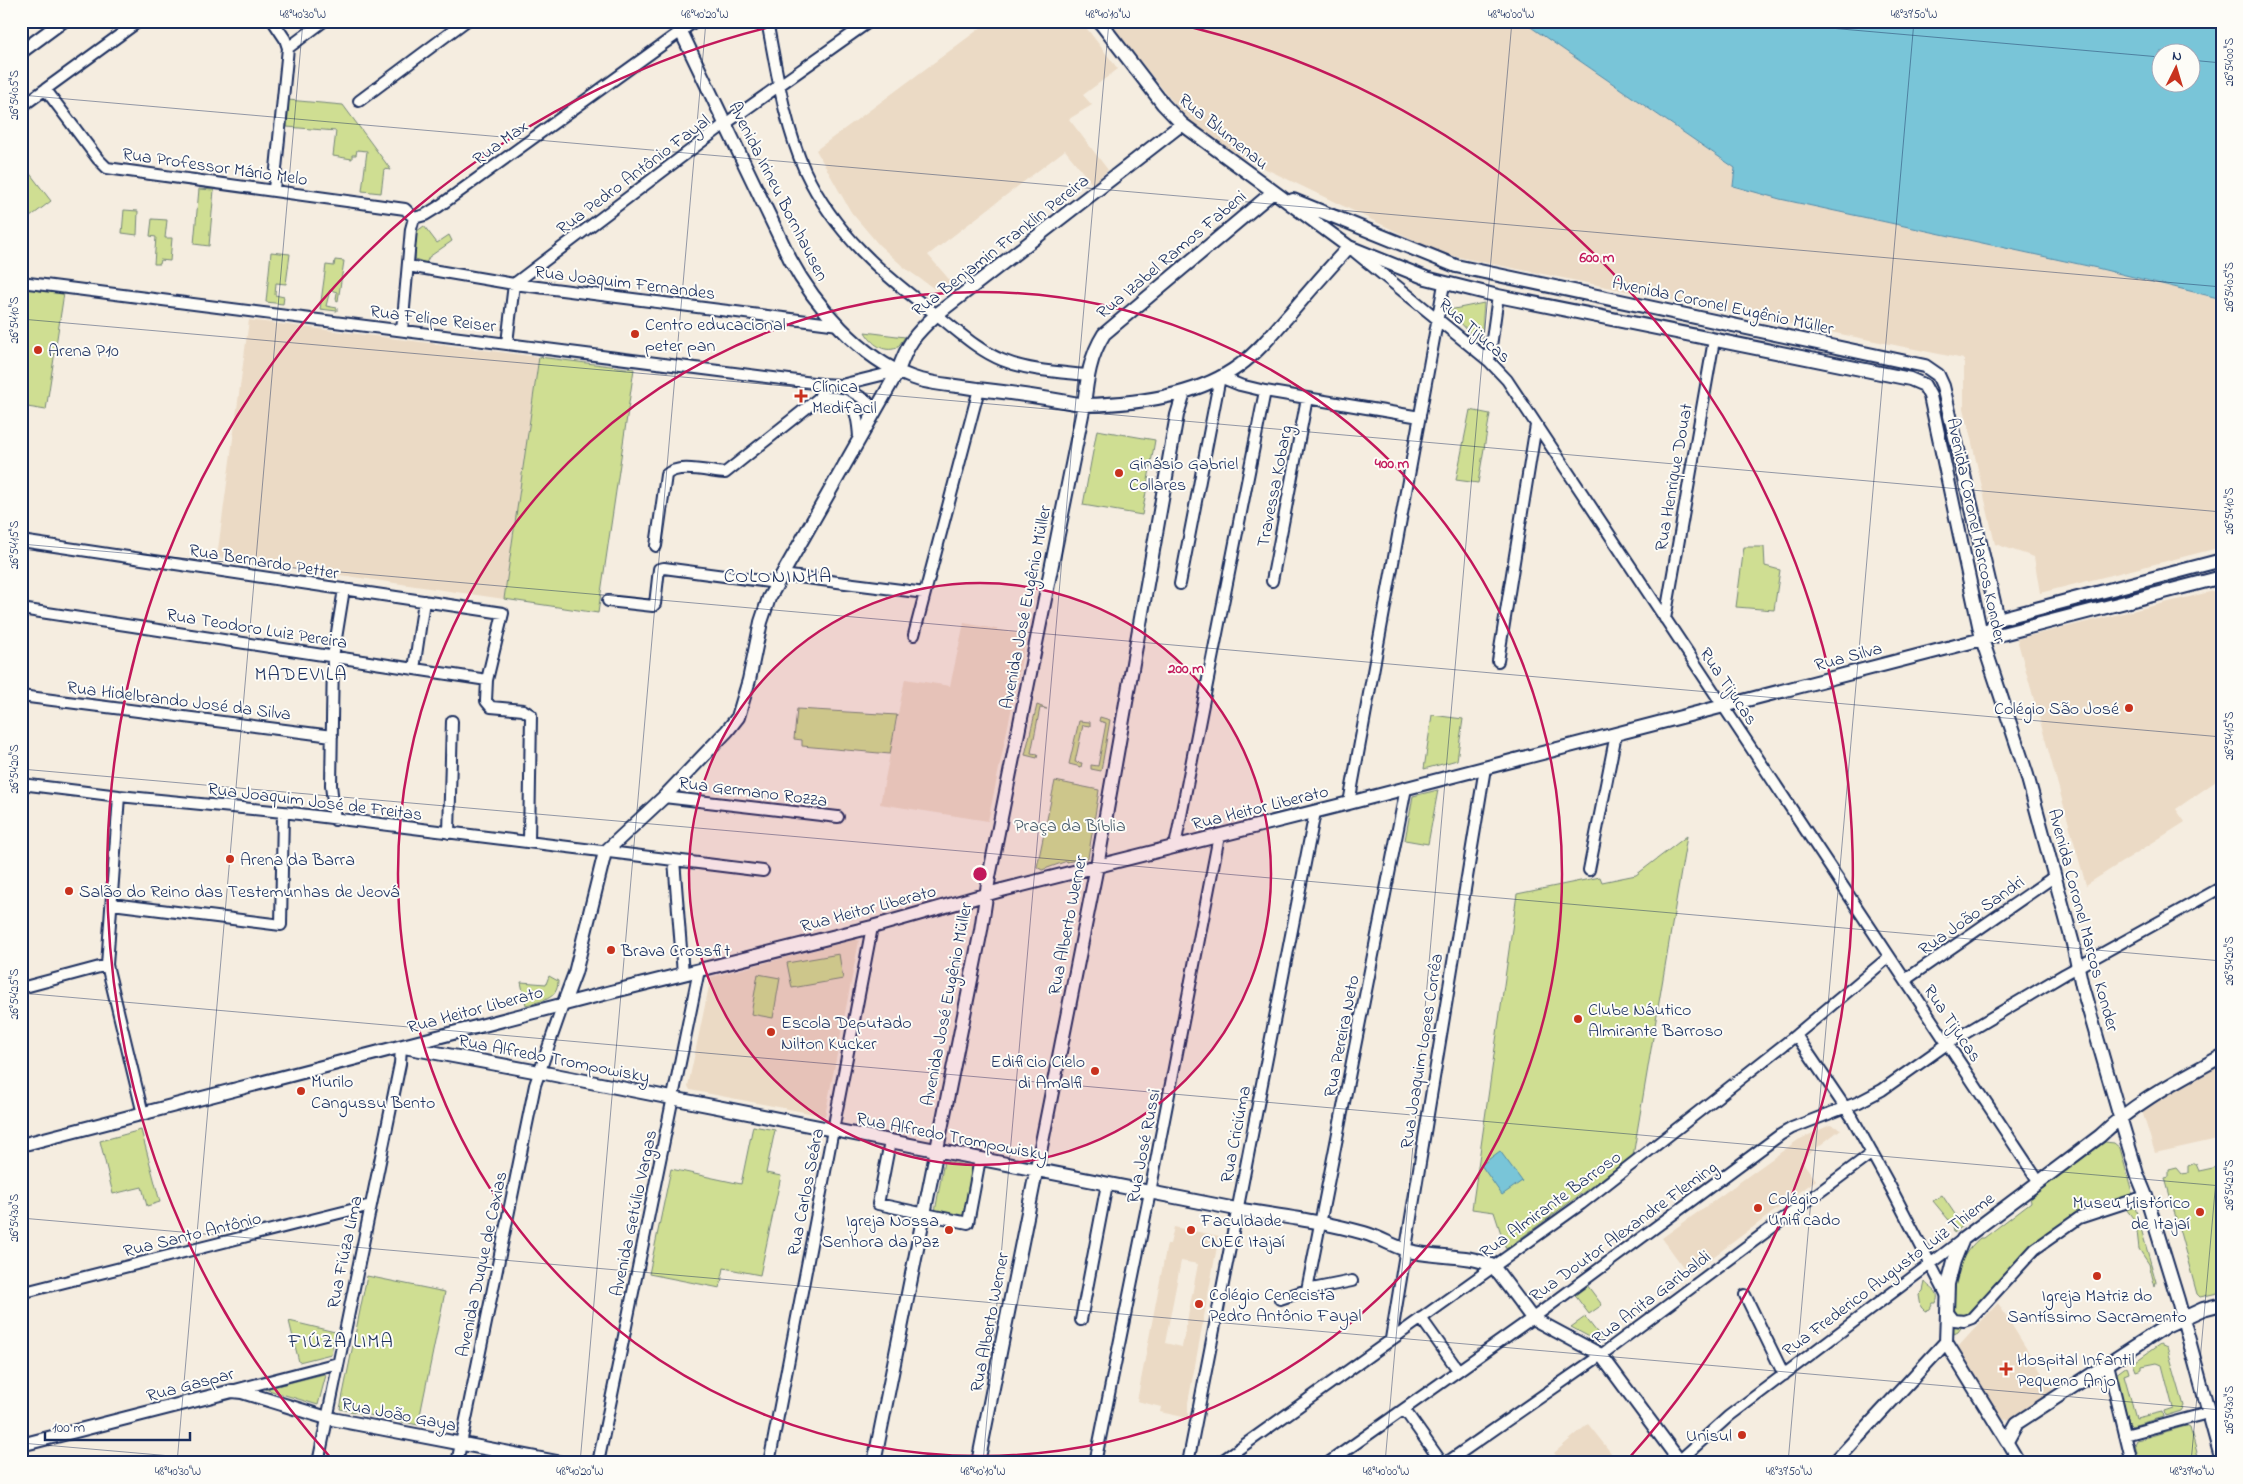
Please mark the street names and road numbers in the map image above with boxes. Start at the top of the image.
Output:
street label: Rua Blumenau [1172,88,1274,177]
street label: Avenida Irineu Bornhausen [721,98,834,286]
street label: Rua Pedro Antônio Fayal [552,109,717,242]
street label: Rua Max [468,115,534,173]
street label: Rua Professor Mário Melo [120,142,309,194]
street label: Rua Benjamin Franklin Pereira [907,169,1095,324]
street label: Rua Izabel Ramos Fabeni [1092,185,1253,326]
street label: Rua Joaquim Fernandes [533,260,717,308]
street label: Avenida Coronel Eugênio Müller [1609,271,1836,344]
street label: Rua Tijucas [1432,293,1516,370]
street label: Rua Felipe Reiser [368,299,498,341]
street label: Rua Henrique Douat [1649,401,1701,553]
street label: Avenida Coronel Marcos Konder [1938,415,2012,646]
street label: Travessa Kobarg [1251,423,1302,550]
street label: Avenida José Eugênio Müller [994,503,1061,712]
street label: Rua Bernardo Petter [187,538,341,588]
street label: Rua Teodoro Luiz Pereira [164,603,349,657]
street label: Rua Silva [1812,636,1885,679]
street label: Rua Tijucas [1692,643,1763,731]
street label: Rua Hidelbrando José da Silva [65,675,292,729]
street label: Rua Germano Rozza [677,771,829,815]
street label: Rua Joaquim José de Freitas [206,777,424,829]
street label: Rua Heitor Liberato [1189,779,1331,838]
street label: Avenida Coronel Marcos Konder [2040,806,2124,1035]
street label: Rua Alberto Werner [1043,853,1095,997]
street label: Rua João Sandri [1914,870,2031,963]
street label: Rua Heitor Liberato [798,879,939,941]
street label: Avenida José Eugênio Müller [915,900,982,1109]
street label: Rua Joaquim Lopes Corrêa [1395,952,1451,1151]
street label: Rua Pereira Neto [1318,973,1368,1100]
street label: Rua Heitor Liberato [405,980,546,1042]
street label: Rua Tijucas [1916,980,1987,1068]
street label: Rua Alfredo Trompowisky [456,1029,652,1091]
street label: Rua Criciúma [1215,1084,1259,1185]
street label: Rua José Russi [1121,1087,1169,1206]
street label: Rua Alfredo Trompowisky [854,1107,1050,1169]
street label: Rua Carlos Seára [782,1126,832,1259]
street label: Avenida Getúlio Vargas [605,1128,666,1299]
street label: Rua Almirante Barroso [1475,1145,1627,1266]
street label: Rua Doutor Alexandre Fleming [1525,1155,1724,1311]
street label: Avenida Duque de Caxias [451,1169,515,1360]
street label: Rua Frederico Augusto Luiz Thieme [1777,1186,2002,1365]
street label: Rua Fiúza Lima [321,1194,371,1311]
street label: Rua Santo Antônio [121,1206,264,1266]
street label: Rua Anita Garibaldi [1587,1245,1717,1352]
street label: Rua Alberto Werner [965,1250,1017,1394]
street label: Rua Gaspar [144,1362,238,1410]
street label: Rua João Gaya [339,1392,458,1440]

